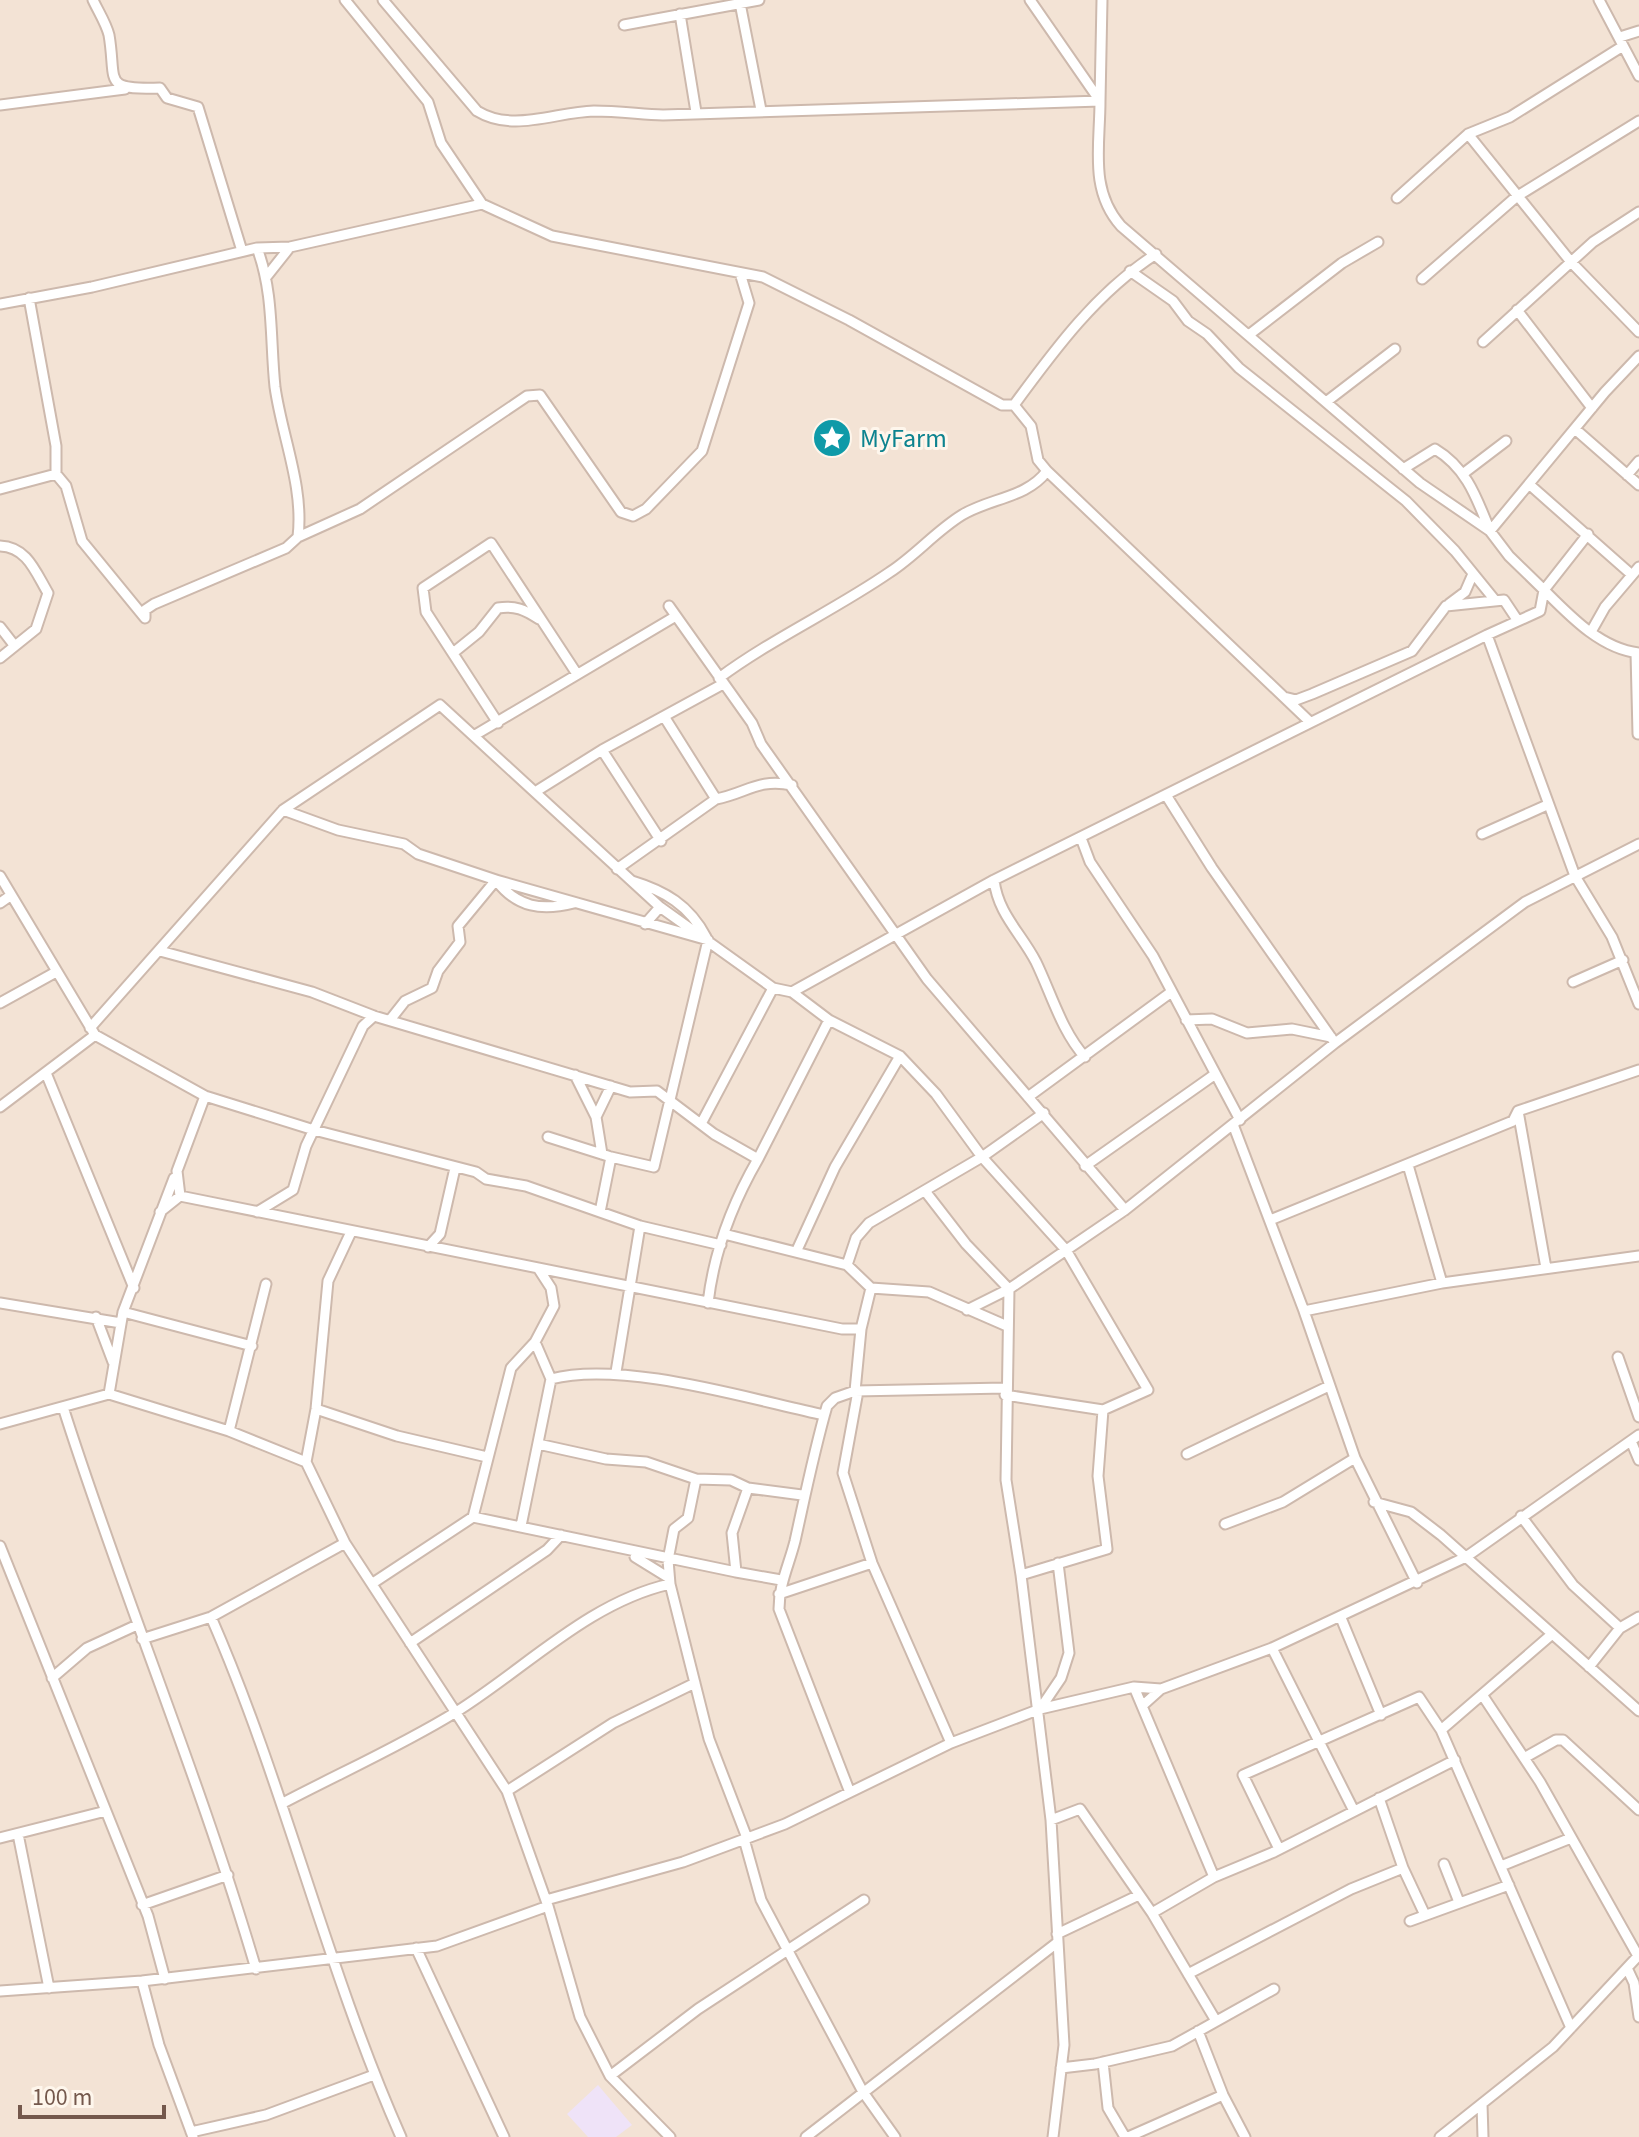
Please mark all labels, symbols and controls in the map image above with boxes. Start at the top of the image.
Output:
place icon: MyFarm [811,417,853,459]
place label: MyFarm [860,420,947,457]
scale bar [20,2069,164,2119]
text: 100 m [32,2080,92,2115]

